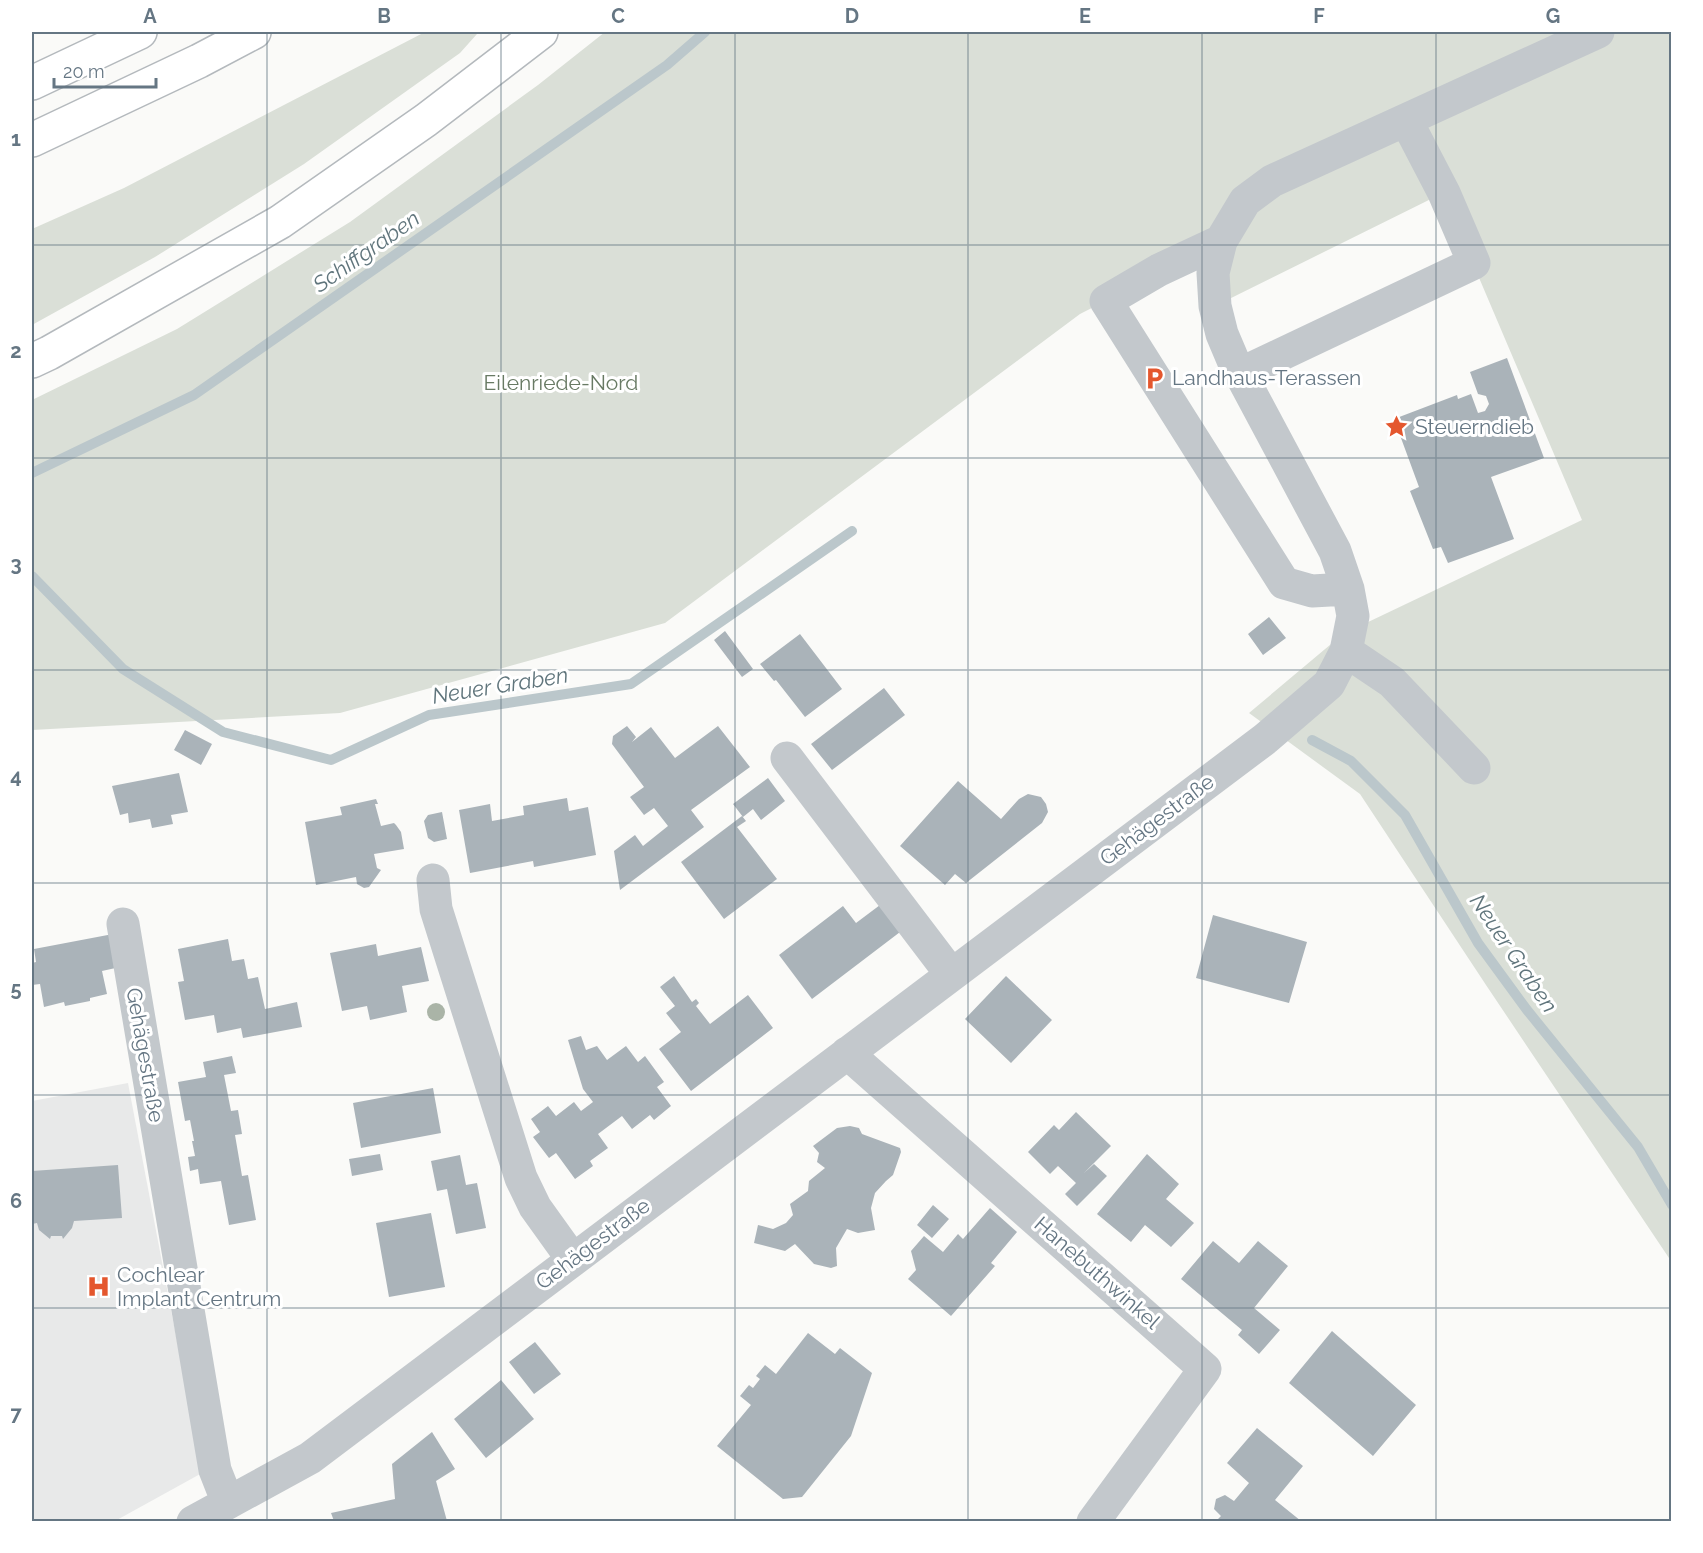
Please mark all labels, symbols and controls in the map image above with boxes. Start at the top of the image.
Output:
text: A [143,4,157,28]
text: B [377,4,391,28]
text: C [611,4,625,28]
text: D [845,4,859,28]
text: E [1079,4,1091,28]
text: F [1313,4,1325,28]
text: G [1546,4,1560,28]
scale bar [54,51,156,89]
text: 20 m [63,61,105,82]
text: 1 [11,127,21,151]
water label: Schiffgraben [307,205,424,298]
text: 2 [10,339,22,363]
parking icon: Landhaus-Terassen [1141,365,1167,391]
place label: Landhaus-Terassen [1172,365,1361,390]
park label: Eilenriede-Nord [484,370,638,395]
place icon: Steuerndieb [1384,414,1410,440]
place label: Steuerndieb [1415,414,1534,439]
text: 3 [10,552,22,576]
water label: Neuer Graben [430,661,570,709]
text: 4 [10,764,22,788]
street label: Gehägestraße [1095,769,1219,871]
water label: Neuer Graben [1465,889,1563,1017]
text: 5 [10,977,22,1001]
street label: Gehägestraße [121,986,170,1124]
text: 6 [10,1189,22,1213]
street label: Gehägestraße [531,1193,655,1295]
street label: Hanebuthwinkel [1029,1211,1166,1334]
place label: Cochlear Implant Centrum [117,1262,281,1311]
hospital icon: Cochlear Implant Centrum [86,1274,112,1300]
text: 7 [10,1402,22,1426]

